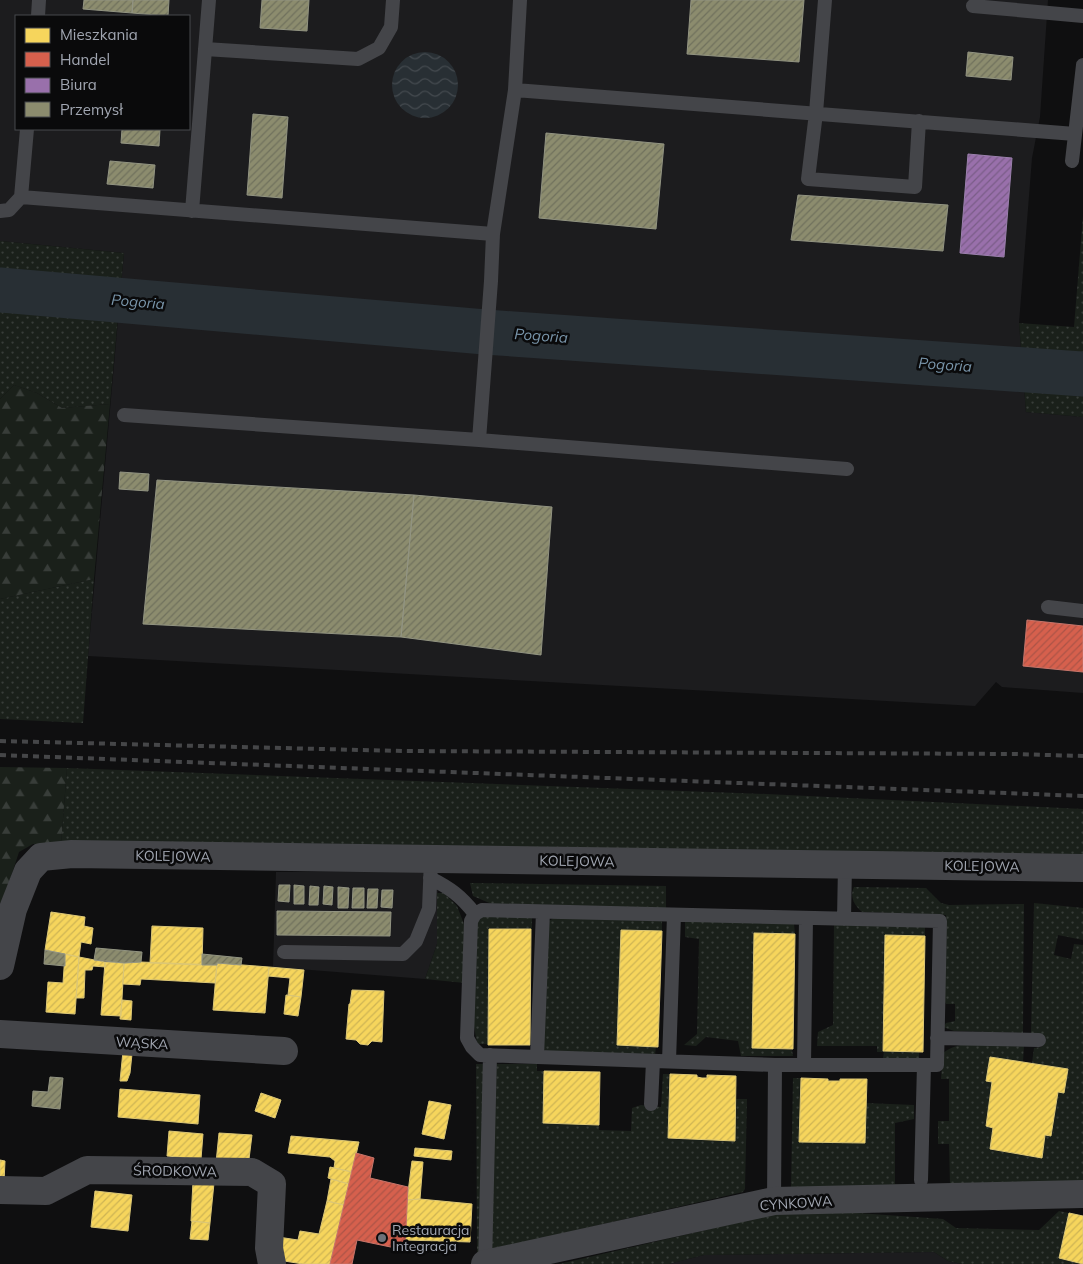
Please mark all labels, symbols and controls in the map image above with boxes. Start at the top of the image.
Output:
legend [15,15,190,130]
text: Mieszkania [60,25,138,44]
text: Handel [60,50,110,69]
text: Biura [60,75,97,94]
text: Przemysł [60,100,123,119]
water label: Pogoria [111,290,166,313]
water label: Pogoria [514,324,568,347]
water label: Pogoria [918,353,972,376]
street label: KOLEJOWA [135,846,212,866]
street label: KOLEJOWA [539,851,616,871]
street label: KOLEJOWA [944,856,1021,876]
street label: WĄSKA [115,1033,169,1053]
street label: ŚRODKOWA [133,1161,218,1181]
street label: CYNKOWA [759,1191,834,1215]
place label: Restauracja Integracja [392,1221,469,1255]
marker: Restauracja Integracja [376,1232,388,1244]

